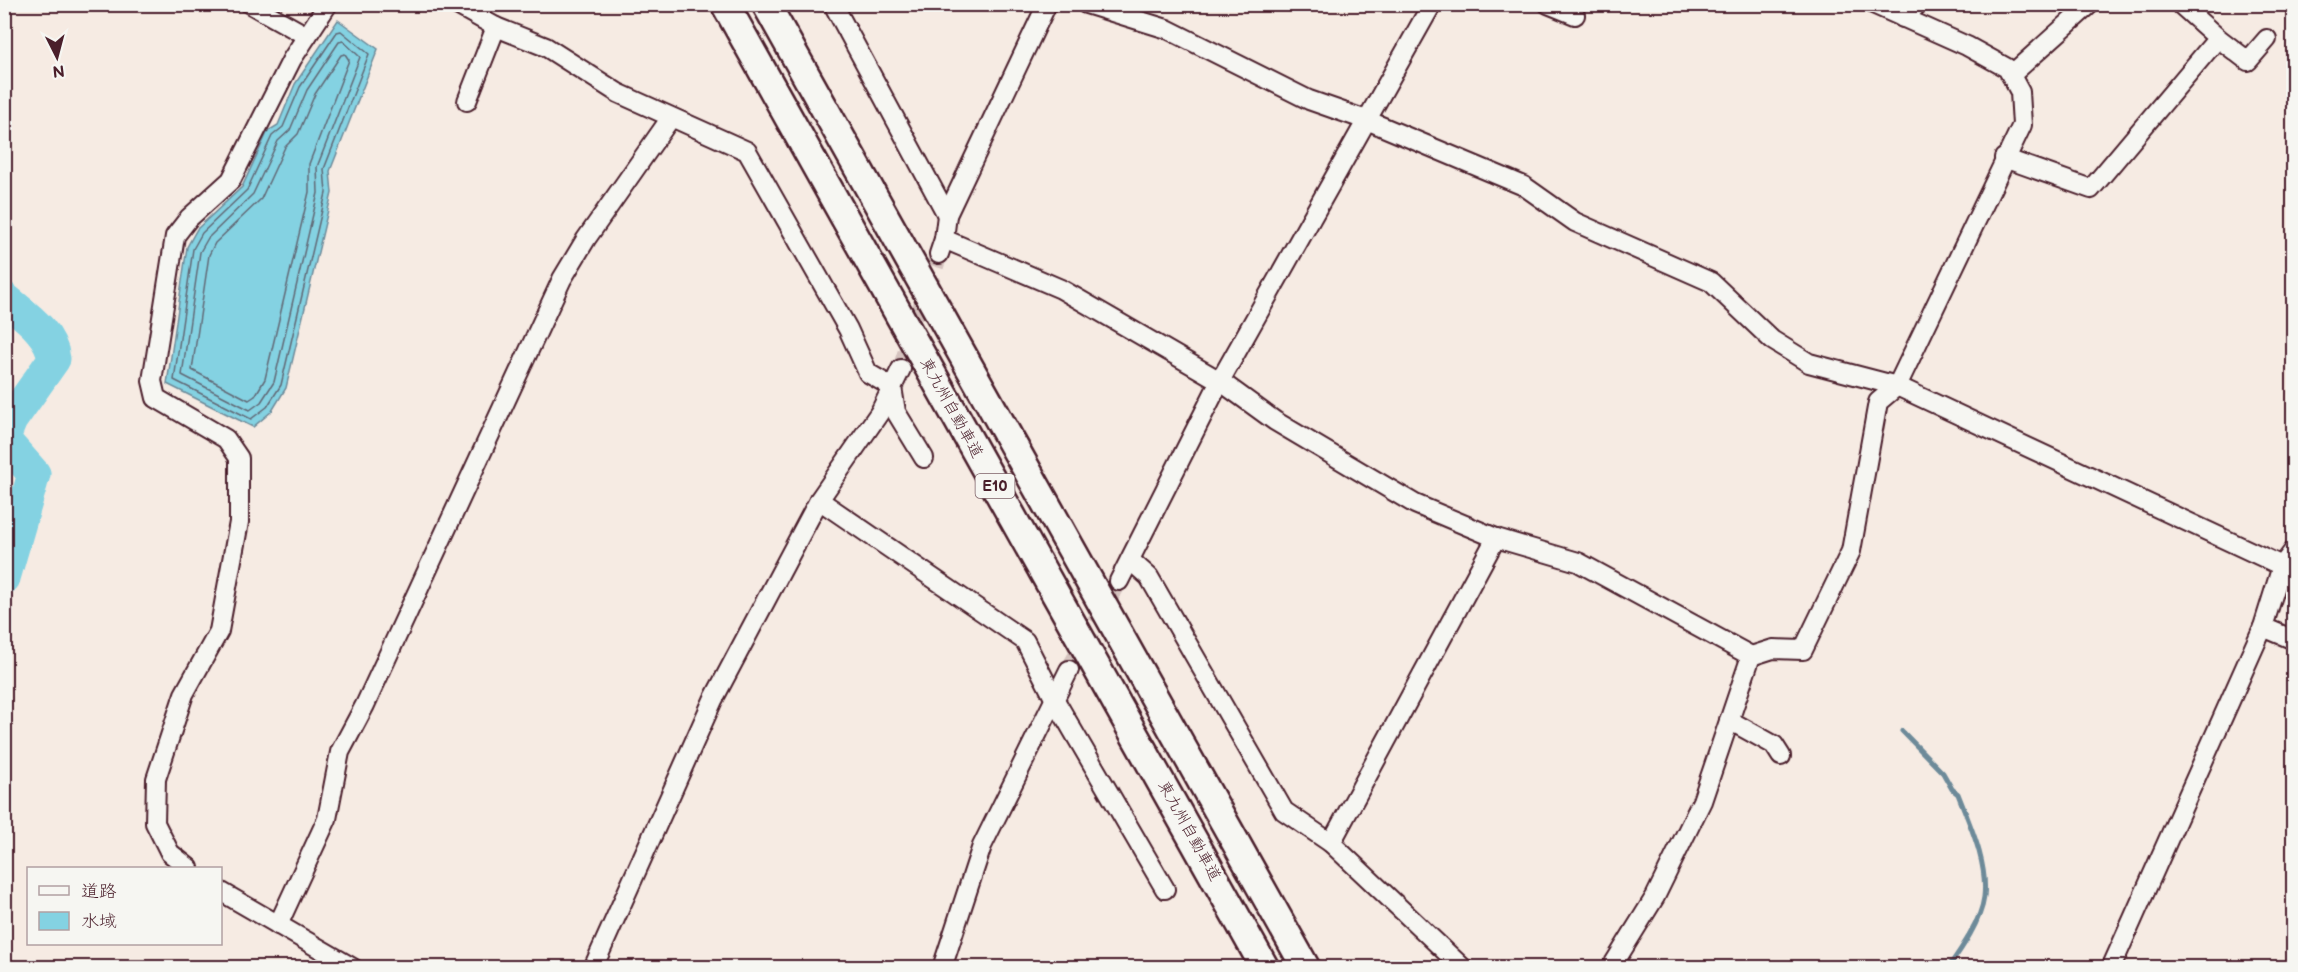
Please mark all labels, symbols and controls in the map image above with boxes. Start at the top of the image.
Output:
north arrow [27,27,87,87]
text: N [51,60,65,81]
street label: 東九州自動車道 [916,354,986,462]
road number: E10 [976,474,1014,498]
street label: 東九州自動車道 [1154,777,1224,885]
legend [27,867,222,945]
text: 道路 [81,881,117,902]
text: 水域 [81,911,117,932]

